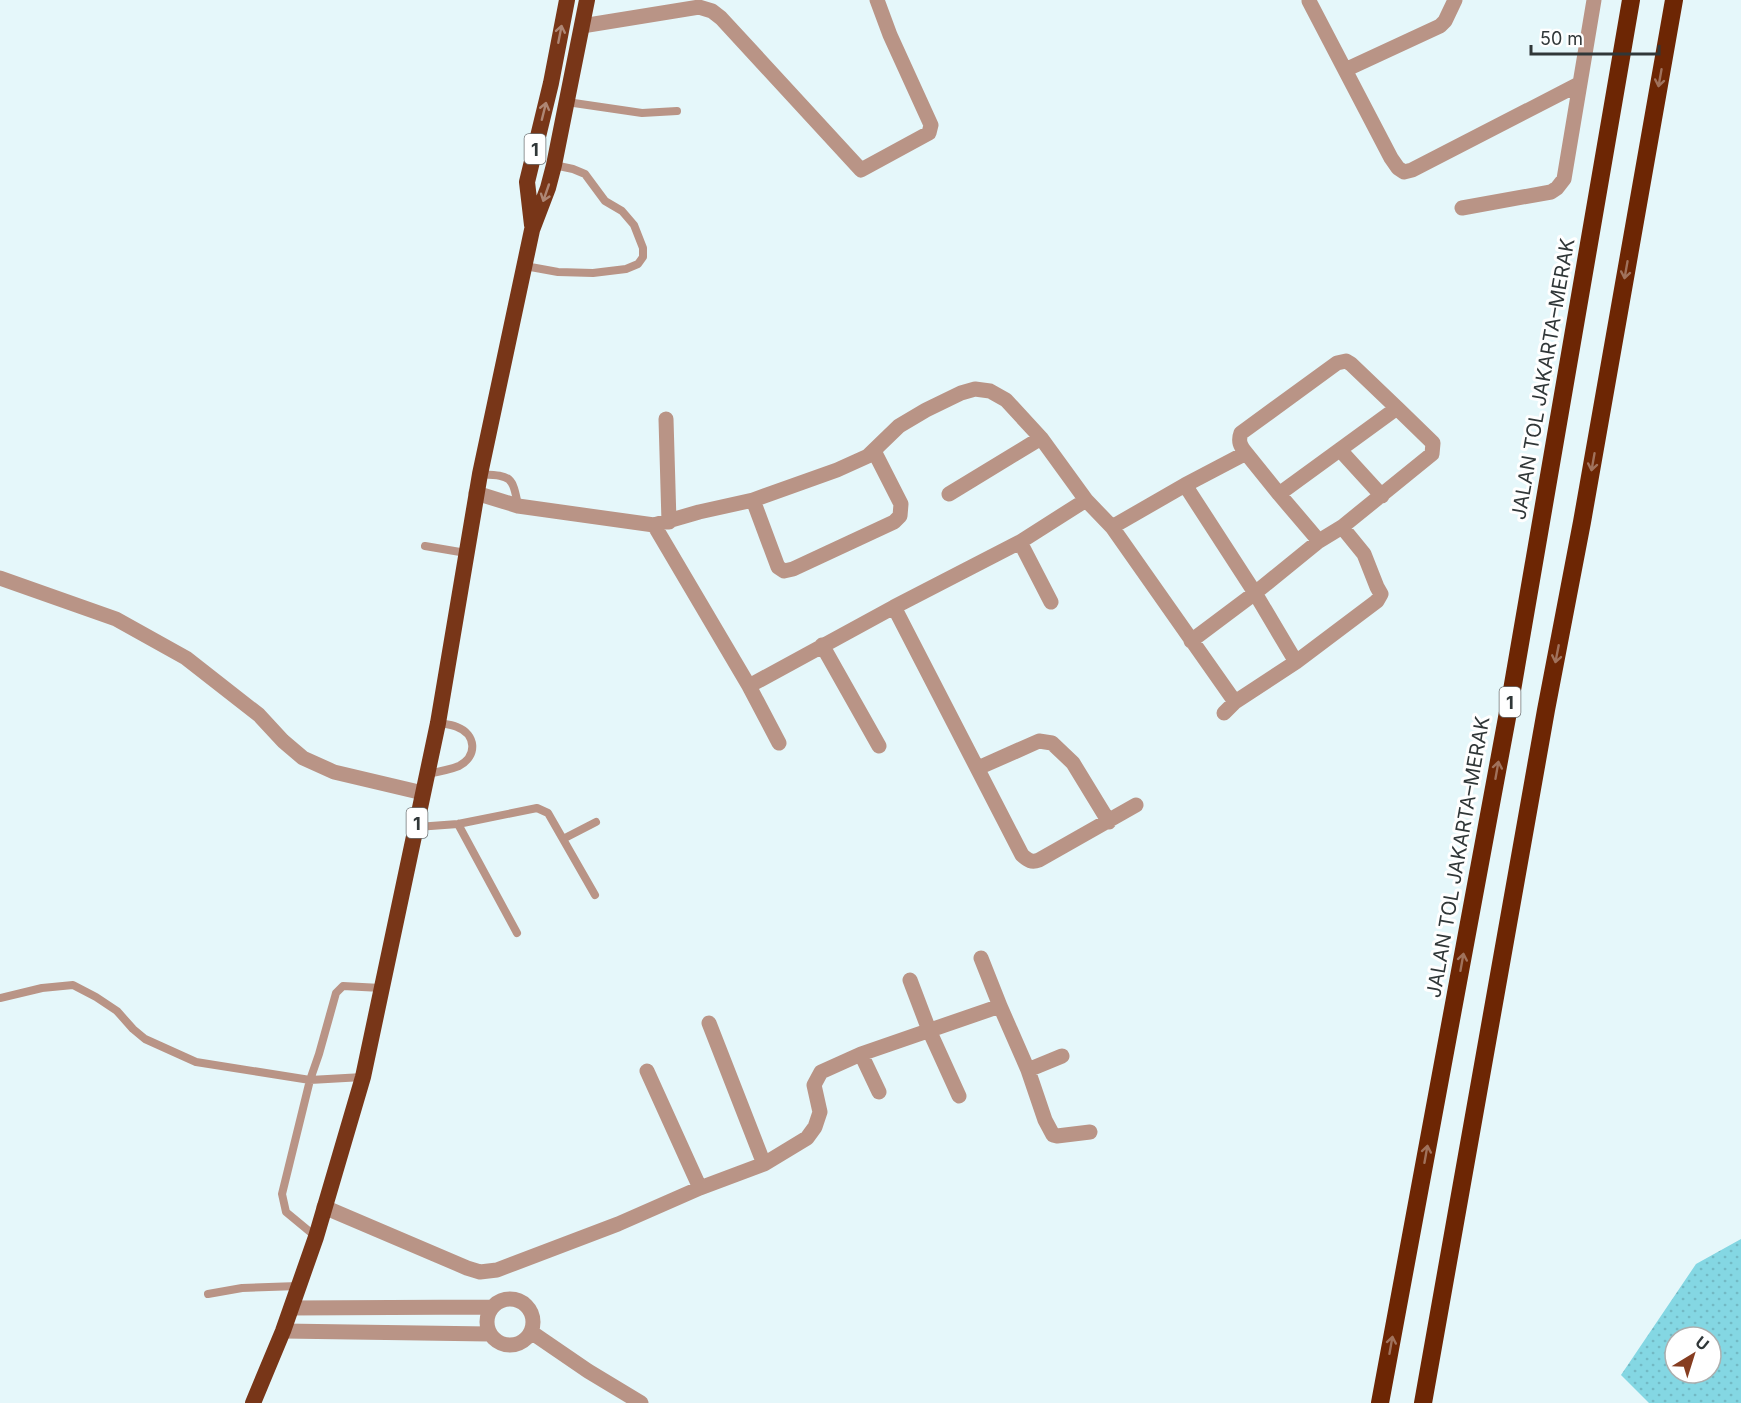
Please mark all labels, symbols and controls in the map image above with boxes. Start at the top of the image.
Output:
scale bar [1531,18,1658,56]
one-way arrow [555,25,566,45]
text: 50 m [1540,28,1583,49]
one-way arrow [1654,68,1665,88]
one-way arrow [538,102,550,121]
road number: 1 [524,134,546,164]
one-way arrow [540,183,551,202]
street label: JALAN TOL JAKARTA–MERAK [1506,236,1580,522]
one-way arrow [1621,260,1632,280]
one-way arrow [1587,452,1598,472]
one-way arrow [1550,644,1562,663]
road number: 1 [1500,687,1520,717]
street label: JALAN TOL JAKARTA–MERAK [1421,714,1495,1000]
one-way arrow [1492,761,1503,781]
road number: 1 [406,808,428,838]
one-way arrow [1457,953,1468,972]
one-way arrow [1421,1144,1432,1164]
north arrow [1663,1325,1723,1385]
text: U [1691,1332,1713,1355]
one-way arrow [1386,1336,1397,1356]

